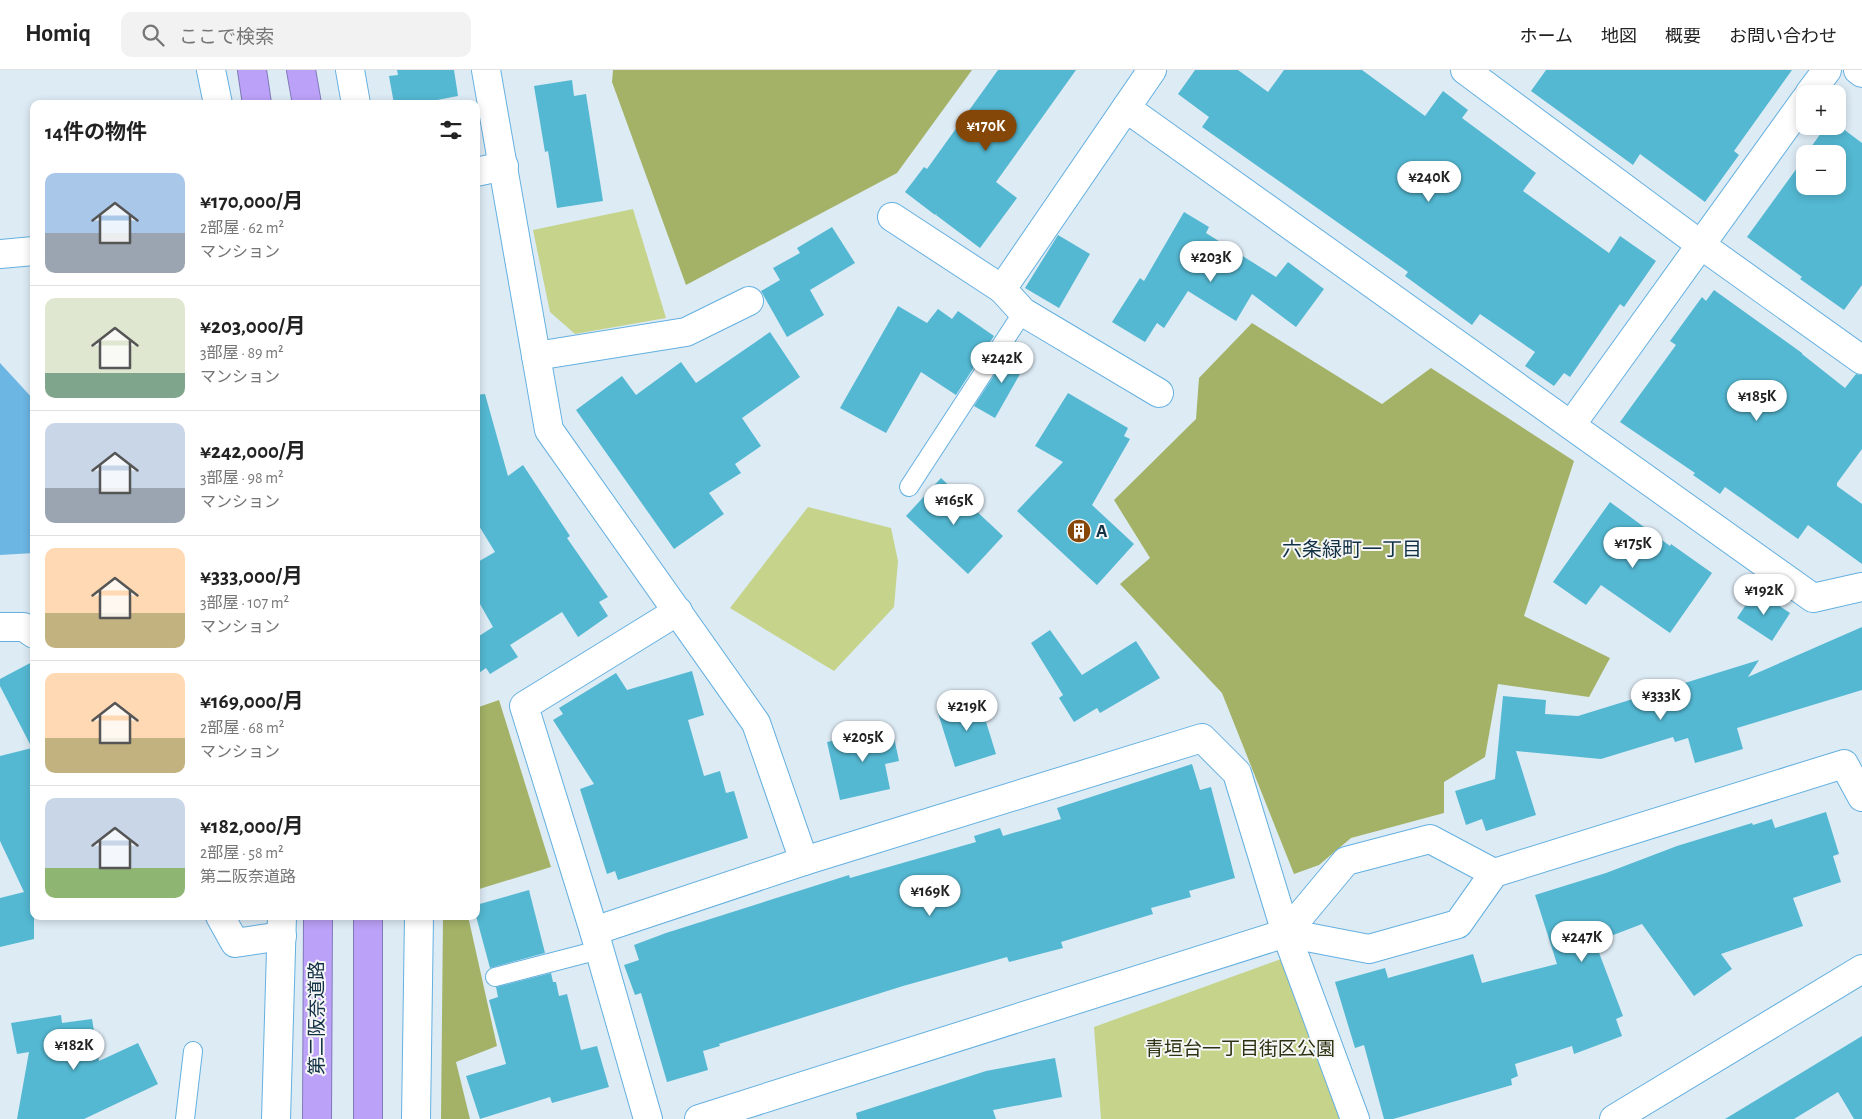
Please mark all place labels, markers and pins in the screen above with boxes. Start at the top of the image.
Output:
pin: ¥170K [951,109,1021,152]
pin: ¥240K [1394,160,1464,203]
pin: ¥203K [1176,240,1246,283]
pin: ¥242K [967,342,1037,384]
pin: ¥185K [1722,380,1792,422]
pin: ¥165K [919,484,989,526]
building icon: A [1066,518,1092,544]
place label: A [1096,522,1108,541]
pin: ¥175K [1598,526,1668,569]
pin: ¥192K [1729,574,1799,616]
pin: ¥333K [1626,678,1696,721]
pin: ¥219K [932,690,1002,732]
pin: ¥205K [828,720,898,763]
pin: ¥169K [895,874,965,917]
pin: ¥247K [1547,920,1617,963]
pin: ¥182K [39,1028,109,1071]

